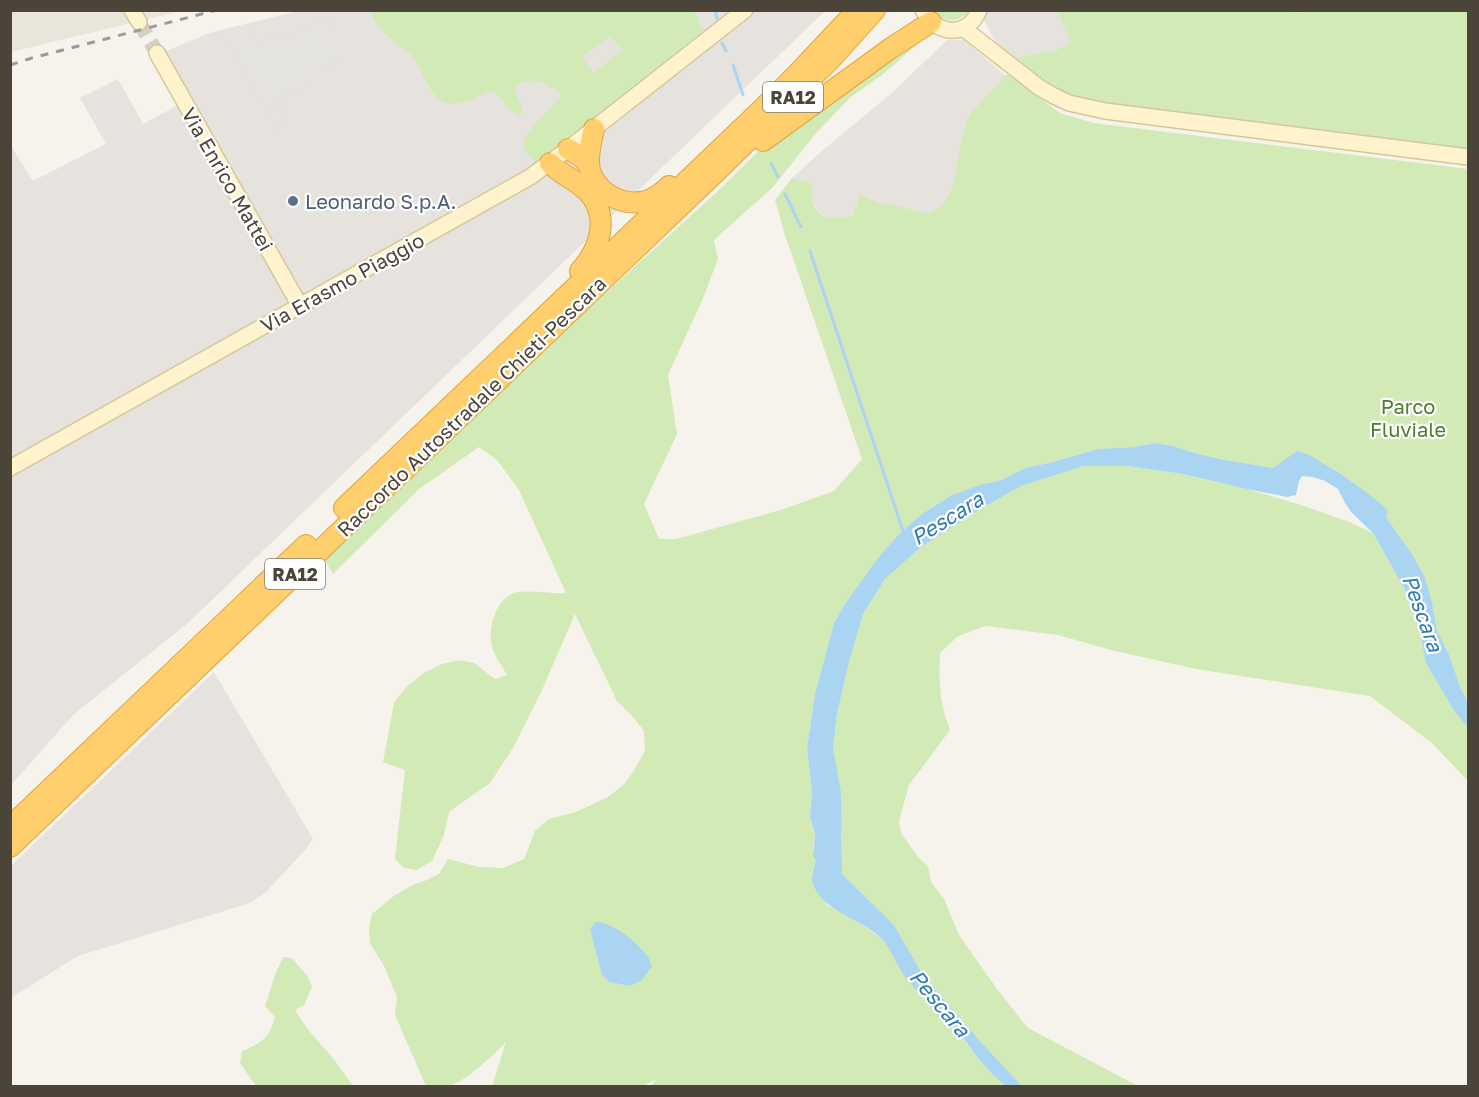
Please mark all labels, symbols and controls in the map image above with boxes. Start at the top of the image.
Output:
road number: RA12 [763,82,823,112]
street label: Via Enrico Mattei [177,103,279,255]
place label: Leonardo S.p.A. [305,189,457,213]
marker: Leonardo S.p.A. [286,194,300,208]
street label: Via Erasmo Piaggio [256,227,428,337]
street label: Raccordo Autostradale Chieti-Pescara [332,271,610,541]
park label: Parco Fluviale [1370,394,1446,441]
water label: Pescara [906,485,989,550]
road number: RA12 [265,559,325,589]
water label: Pescara [1397,571,1449,656]
water label: Pescara [904,964,976,1043]

